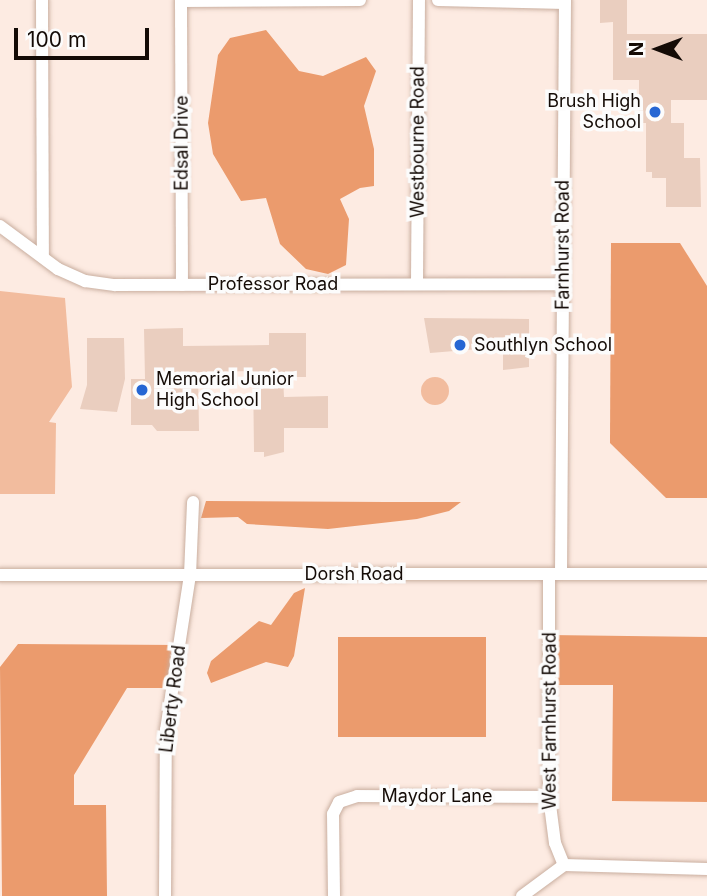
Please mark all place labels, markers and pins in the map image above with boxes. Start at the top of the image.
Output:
place label: Brush High School [547,91,641,134]
marker: Brush High School [647,104,663,120]
place label: Southlyn School [474,334,612,356]
marker: Southlyn School [452,337,468,353]
place label: Memorial Junior High School [156,369,294,412]
marker: Memorial Junior High School [134,382,150,398]

